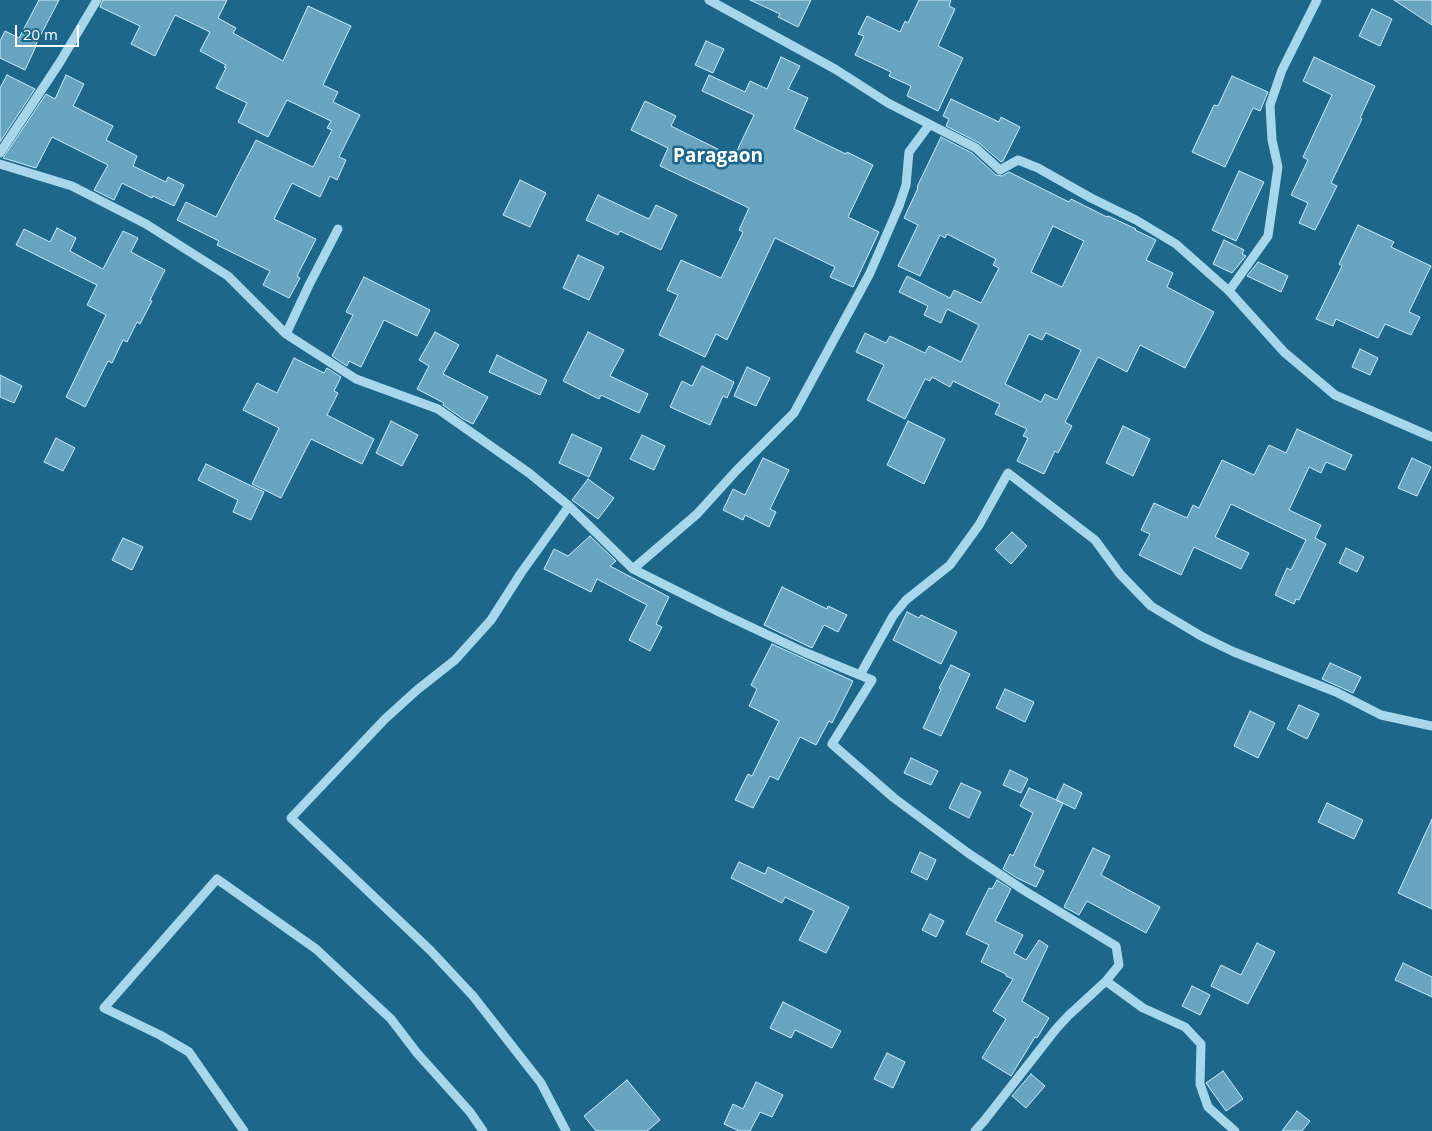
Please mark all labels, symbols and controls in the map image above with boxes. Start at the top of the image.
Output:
scale bar [18,15,81,47]
text: 20 m [23,24,58,44]
district label: Paragaon [673,146,763,168]

